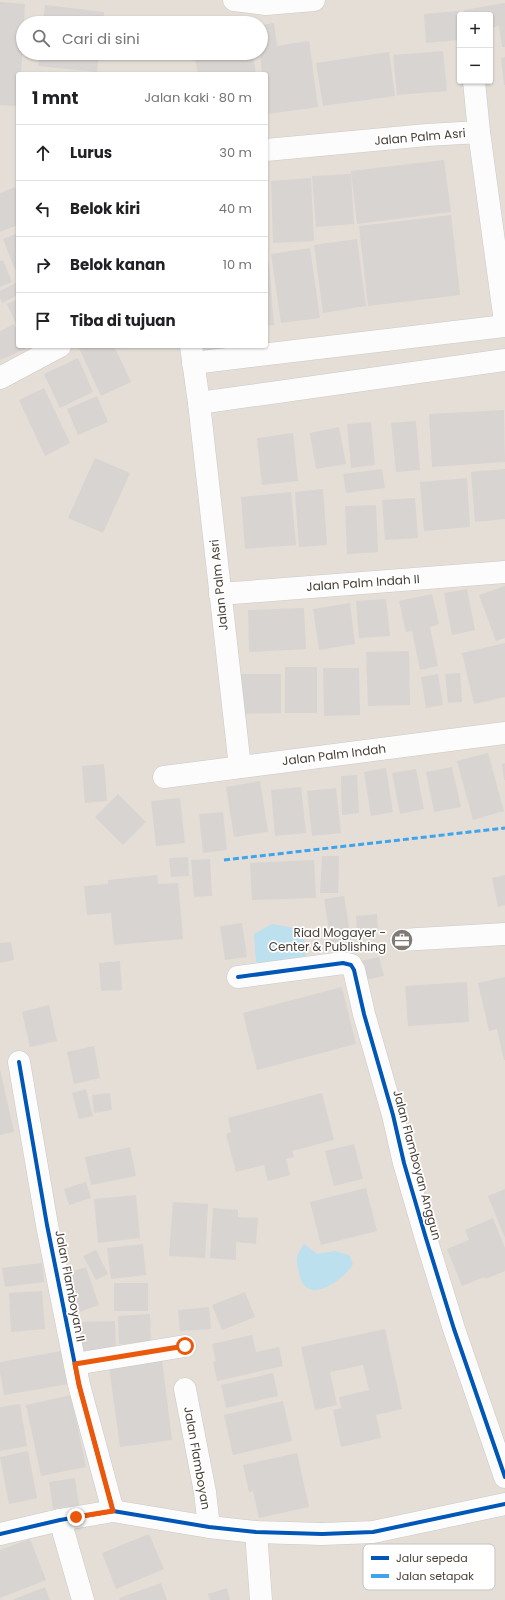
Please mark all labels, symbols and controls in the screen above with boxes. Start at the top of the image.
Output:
map controls [457,12,493,84]
button: + [457,12,493,48]
search box [16,16,268,60]
icon: search [30,27,52,49]
text: Cari di sini [62,28,140,49]
button: − [457,48,493,84]
text: 1 mnt [32,86,78,110]
text: Jalan kaki · 80 m [144,88,252,107]
street label: Jalan Palm Asri [373,124,466,149]
icon: ahead [32,142,54,164]
text: Lurus [70,142,112,163]
text: 30 m [219,143,252,162]
icon: left [32,198,54,220]
text: Belok kiri [70,198,140,219]
text: 40 m [219,199,252,218]
icon: right [32,254,54,276]
text: Belok kanan [70,254,165,275]
text: 10 m [223,255,252,274]
icon: arrive [32,310,54,332]
text: Tiba di tujuan [70,310,176,331]
street label: Jalan Palm Asri [205,538,232,632]
street label: Jalan Palm Indah II [306,570,420,595]
street label: Jalan Palm Indah [281,740,387,769]
place label: Riad Mogayer - Center & Publishing [269,924,386,955]
office icon: Riad Mogayer - Center & Publishing [389,927,415,953]
street label: Jalan Flamboyan Anggun [389,1088,446,1242]
street label: Jalan Flamboyan II [51,1229,90,1343]
route start [176,1337,194,1355]
street label: Jalan Flamboyan [180,1405,215,1511]
route end [67,1508,85,1526]
legend [363,1544,495,1590]
text: Jalur sepeda [396,1550,468,1566]
text: Jalan setapak [396,1568,474,1584]

